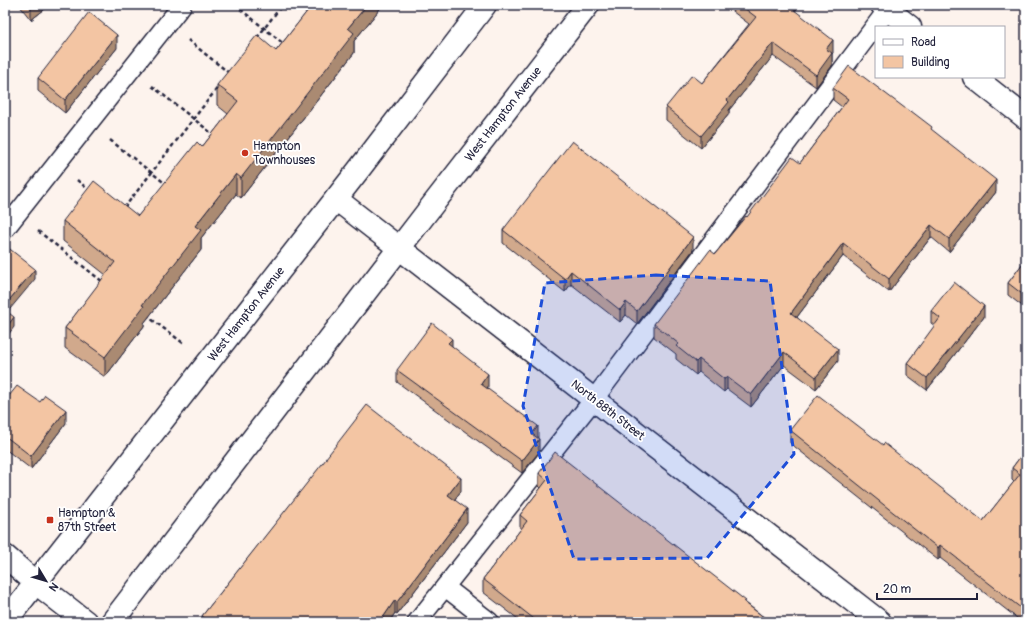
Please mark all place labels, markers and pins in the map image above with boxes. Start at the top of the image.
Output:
place label: Hampton Townhouses [253,139,316,168]
marker: Hampton Townhouses [240,148,250,158]
place label: Hampton & 87th Street [58,506,116,535]
marker: Hampton & 87th Street [45,515,55,525]

